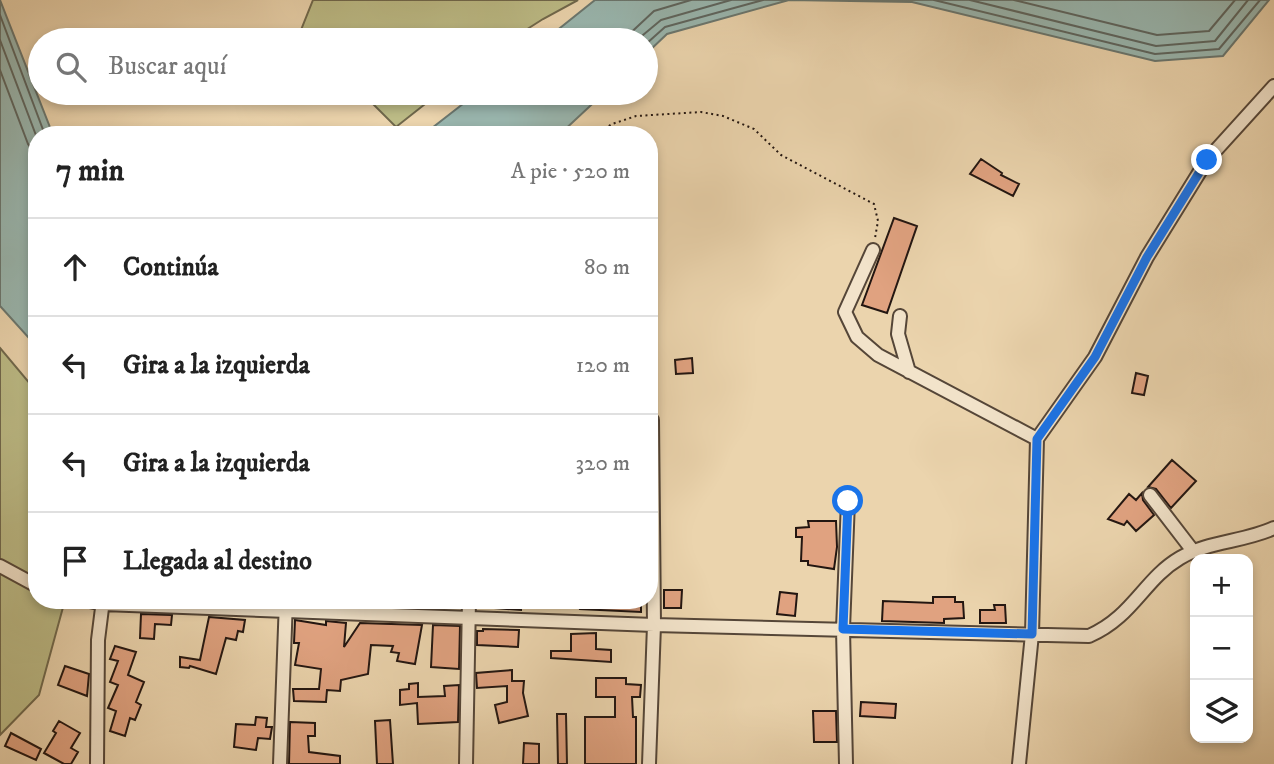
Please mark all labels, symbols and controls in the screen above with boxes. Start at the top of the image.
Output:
search box [28,28,658,105]
icon: search [52,48,90,86]
text: Buscar aquí [108,50,226,83]
route end [1191,144,1222,175]
text: 7 min [56,153,124,190]
text: A pie · 520 m [511,157,630,186]
icon: ahead [56,248,94,286]
text: Continúa [123,251,218,284]
text: 80 m [584,253,630,282]
icon: left [56,346,94,384]
text: Gira a la izquierda [123,349,310,382]
text: 120 m [576,351,630,380]
icon: left [56,444,94,482]
text: Gira a la izquierda [123,447,310,480]
text: 320 m [576,449,630,478]
route start [832,485,863,516]
icon: arrive [56,542,94,580]
text: Llegada al destino [123,545,312,578]
map controls [1190,554,1253,743]
button: + [1190,554,1253,617]
button: − [1190,617,1253,680]
button: layers [1190,680,1253,743]

